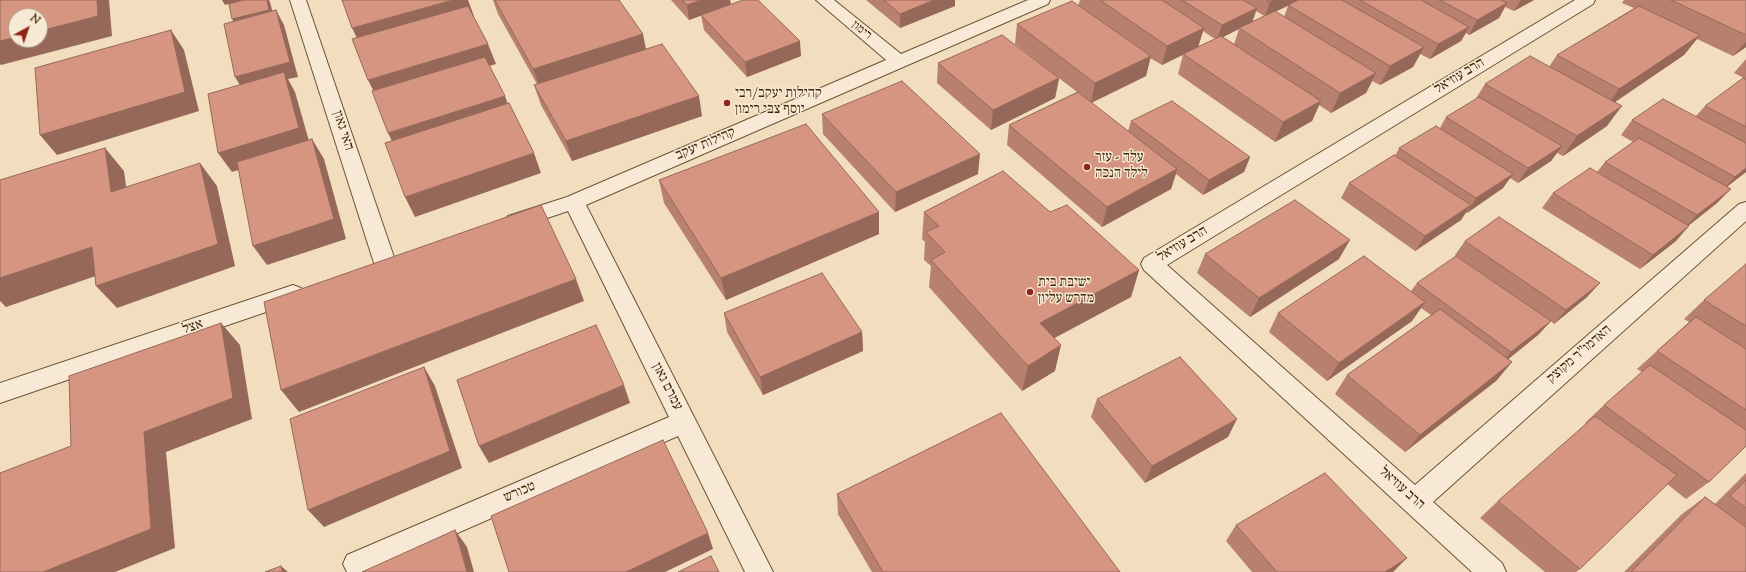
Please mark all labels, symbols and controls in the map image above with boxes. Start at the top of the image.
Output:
north arrow [8,8,48,48]
text: N [27,11,44,29]
street label: רימון [848,19,874,43]
street label: הרב עוזיאל [1432,55,1488,99]
place label: קהילות יעקב/רבי יוסף צבי רימון [735,87,822,120]
marker: קהילות יעקב/רבי יוסף צבי רימון [722,98,732,108]
street label: האי גאון [328,109,356,153]
street label: קהילות יעקב [673,125,739,165]
place label: עלה - עזר לילד הנכה [1095,151,1148,184]
marker: עלה - עזר לילד הנכה [1082,162,1092,172]
street label: הרב עוזיאל [1155,223,1211,267]
place label: ישיבת בית מדרש עליון [1038,276,1094,308]
marker: ישיבת בית מדרש עליון [1025,287,1035,297]
street label: אצל [180,317,206,339]
street label: האדמו"ר מקוצק [1544,322,1616,388]
street label: עמרם גאון [647,361,685,413]
street label: הרב עוזיאל [1375,464,1427,514]
street label: טכורש [501,479,539,507]

